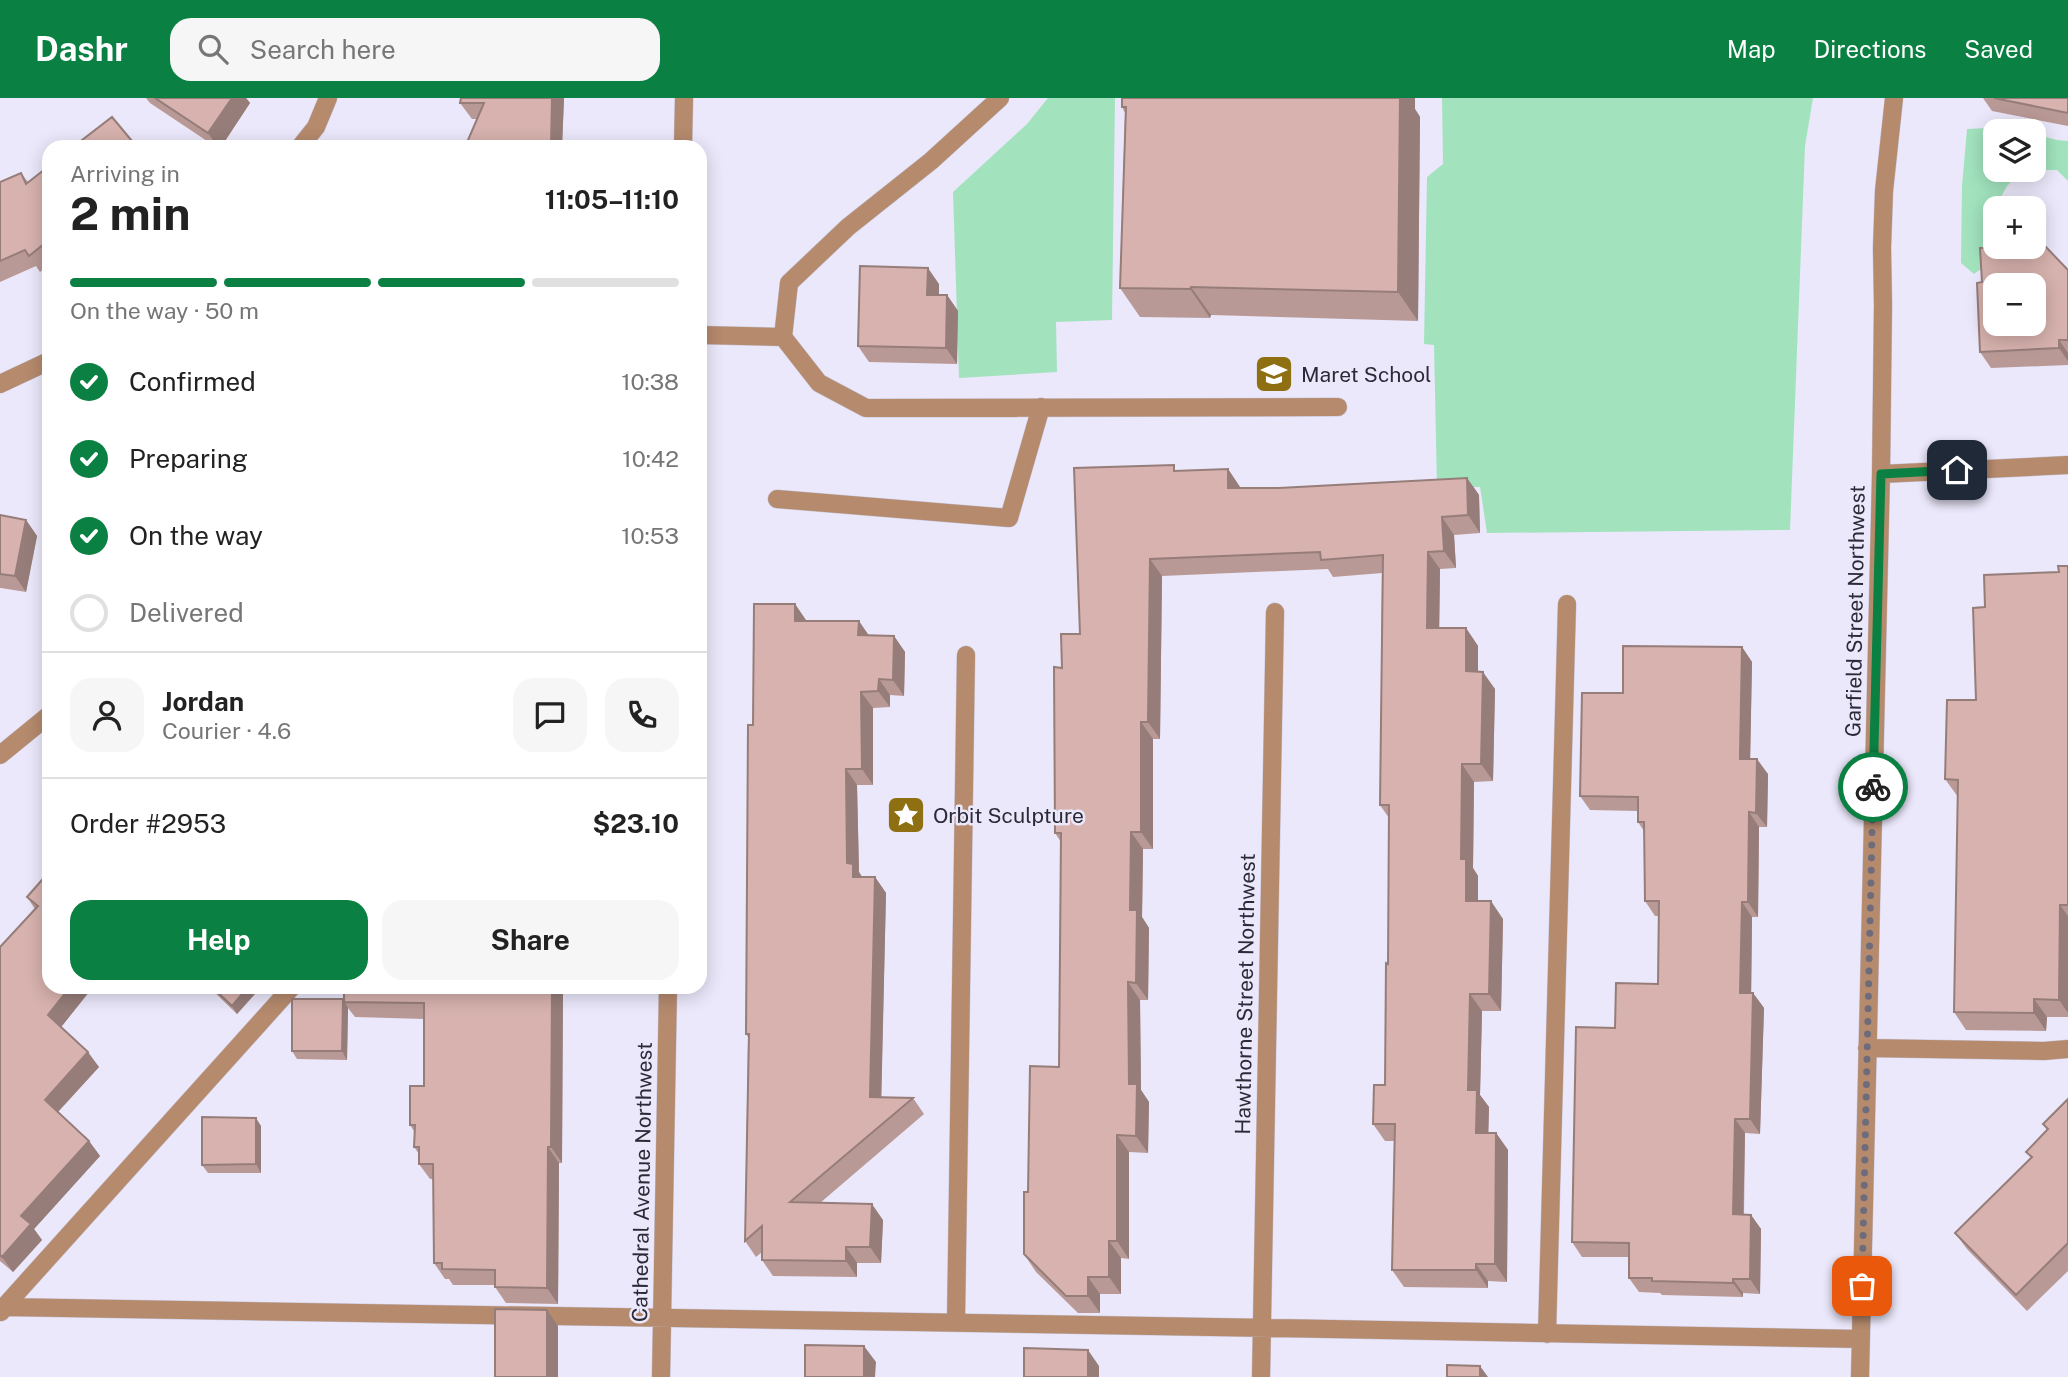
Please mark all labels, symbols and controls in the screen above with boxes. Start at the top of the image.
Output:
search box [170,18,660,81]
text: Dashr [35,30,128,68]
icon: search [194,30,232,68]
text: Search here [250,34,396,65]
text: Map [1727,35,1776,63]
text: Directions [1814,35,1926,63]
text: Saved [1964,35,2033,63]
map controls [1983,119,2046,336]
button: layers [1983,119,2046,182]
text: Arriving in [70,160,180,187]
text: 11:05–11:10 [545,184,679,215]
text: 2 min [70,186,190,240]
button: + [1983,196,2046,259]
button: − [1983,273,2046,336]
text: On the way · 50 m [70,297,259,324]
school or university icon: Maret School [1253,353,1295,395]
place label: Maret School [1301,362,1431,387]
icon: check [70,363,108,401]
text: Confirmed [129,366,256,397]
text: 10:38 [621,368,679,395]
icon: check [70,440,108,478]
pin [1927,440,1987,500]
text: Preparing [129,443,248,474]
text: 10:42 [622,445,679,472]
icon: home [1938,451,1976,489]
street label: Garfield Street Northwest [1840,485,1870,737]
icon: check [70,517,108,555]
text: On the way [129,520,263,551]
text: 10:53 [621,522,679,549]
text: Delivered [129,597,244,628]
button: person [70,678,144,752]
button: chat [513,678,587,752]
button: phone [605,678,679,752]
text: Jordan [162,686,244,717]
text: Courier · 4.6 [162,717,291,744]
courier [1838,752,1908,822]
icon: bike [1854,768,1892,806]
place icon: Orbit Sculpture [885,794,927,836]
place label: Orbit Sculpture [933,803,1084,828]
text: Order #2953 [70,808,226,839]
text: $23.10 [593,808,679,839]
street label: Hawthorne Street Northwest [1230,853,1260,1135]
button: Help [70,900,368,980]
button: Share [382,900,679,980]
street label: Cathedral Avenue Northwest [627,1042,657,1322]
pin [1832,1256,1892,1316]
icon: bag [1843,1267,1881,1305]

